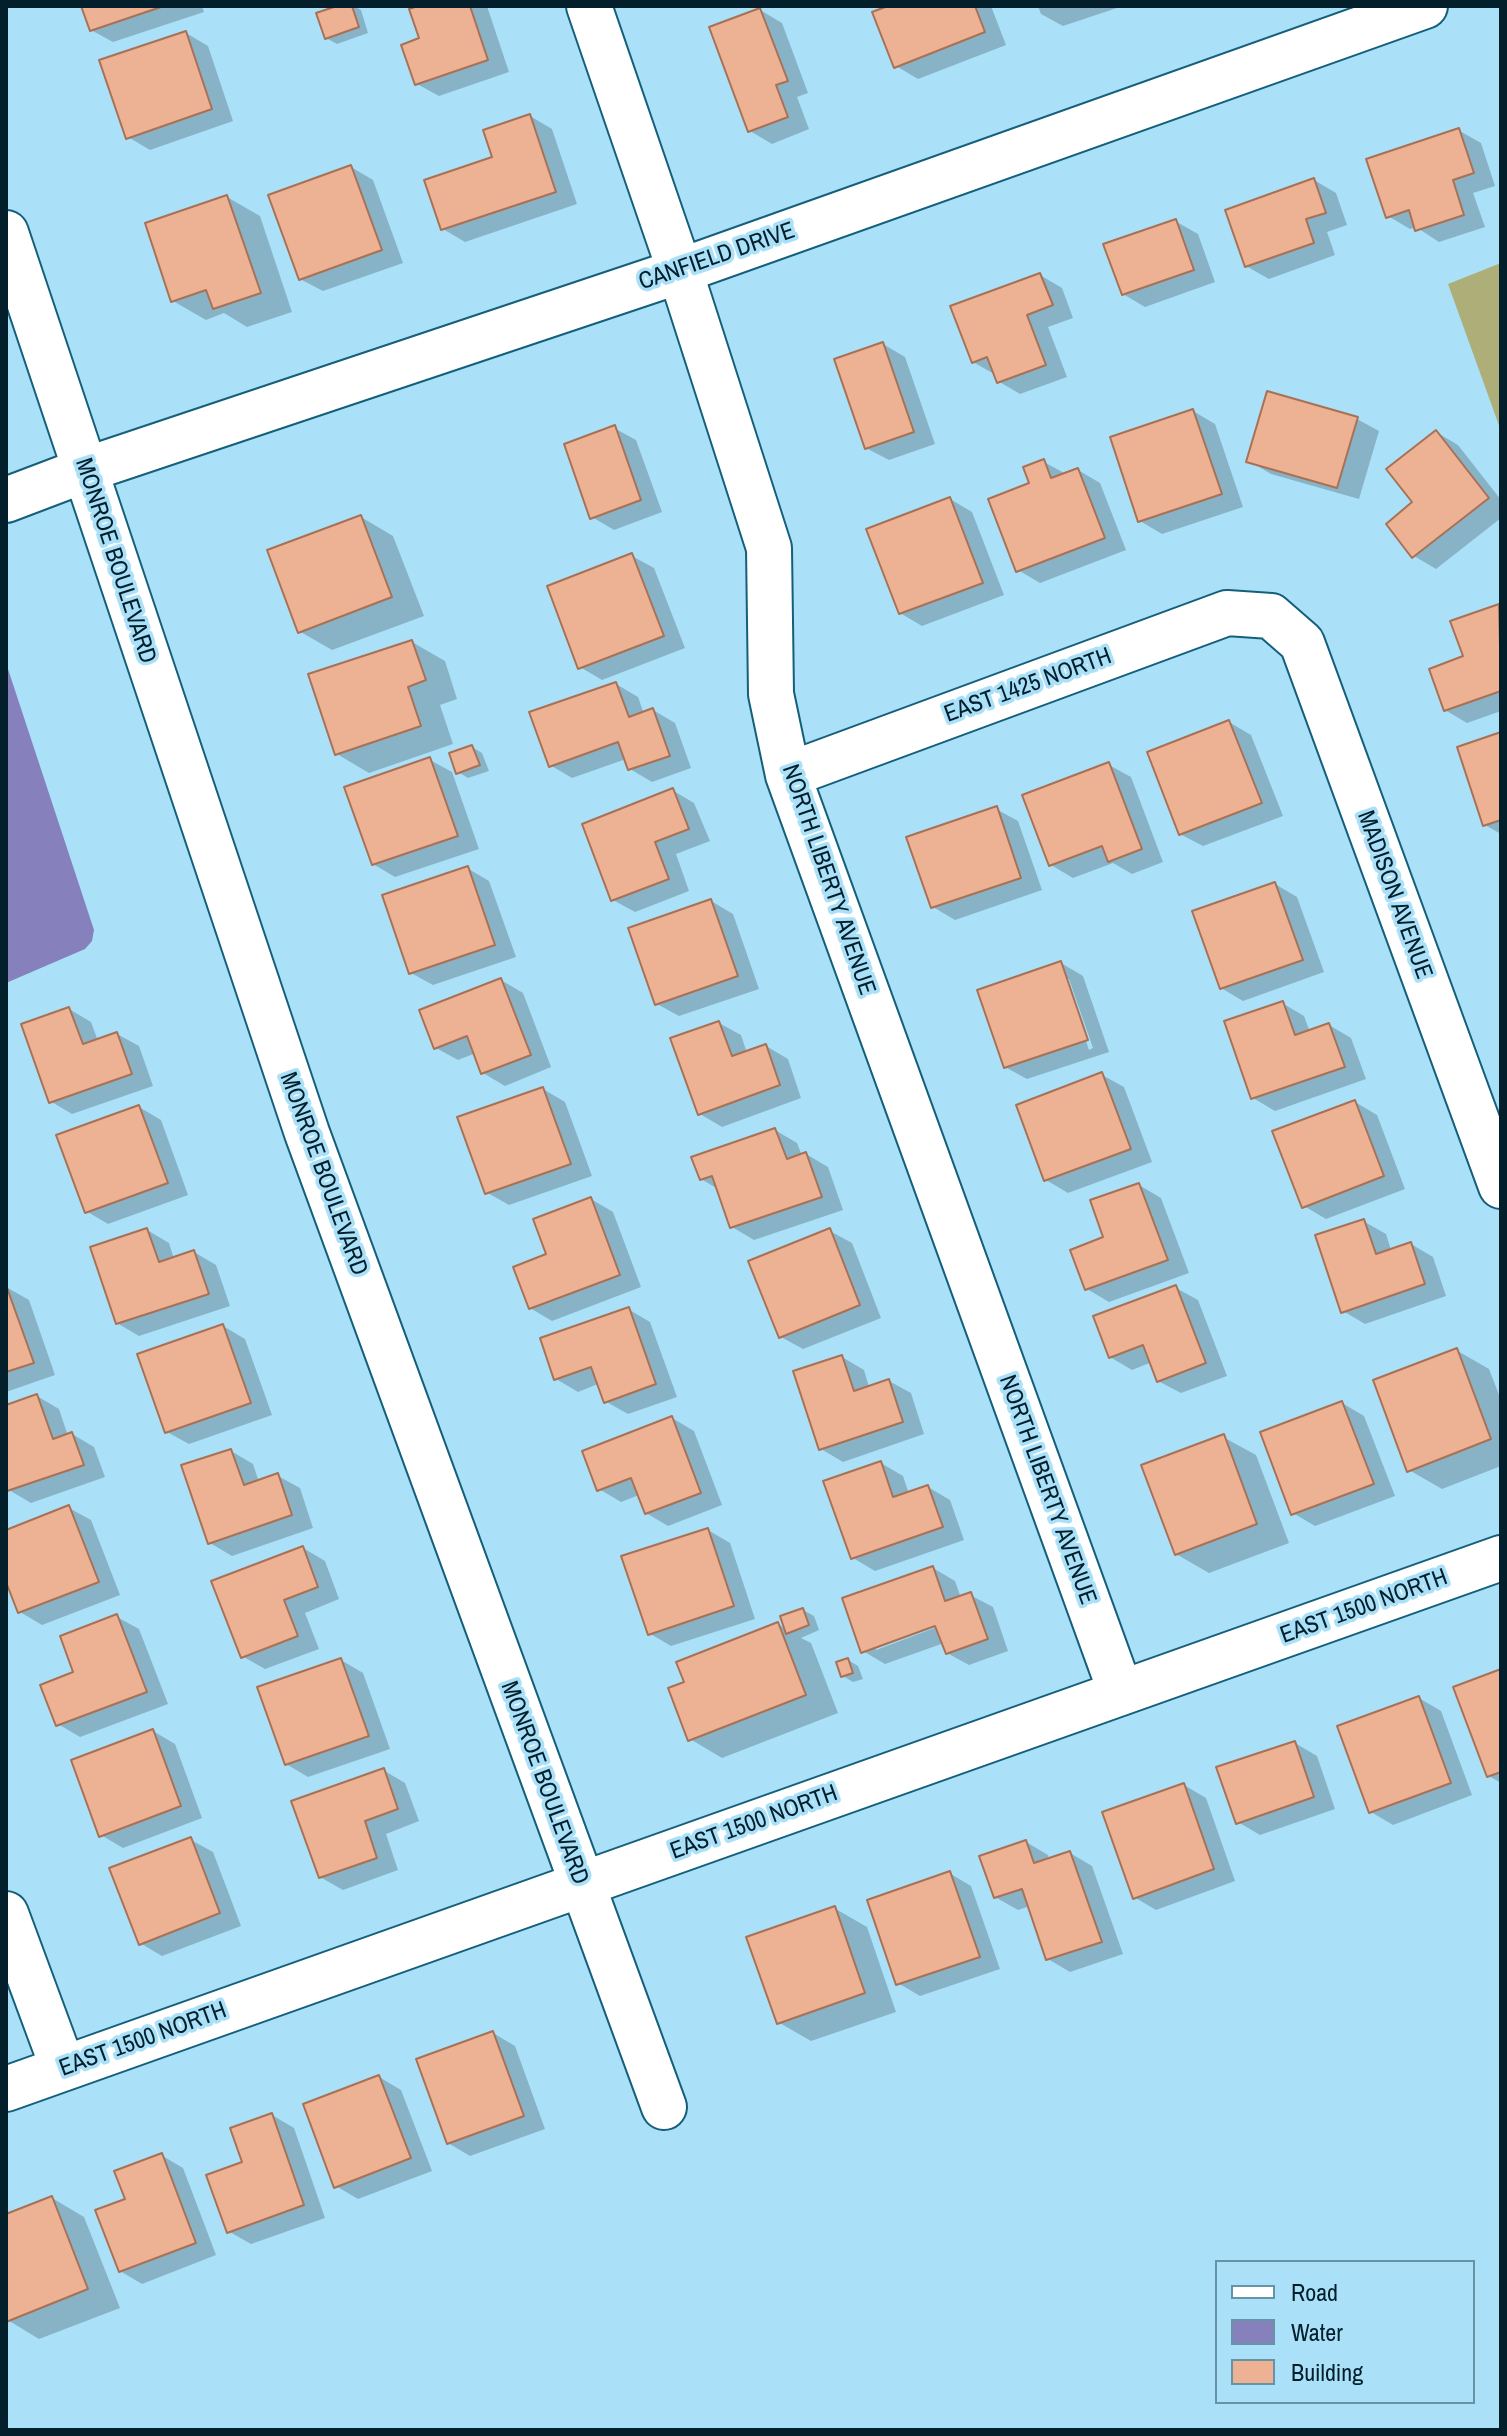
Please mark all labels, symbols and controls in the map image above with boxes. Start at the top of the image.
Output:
street label: CANFIELD DRIVE [635,217,799,297]
street label: MONROE BOULEVARD [68,455,162,667]
street label: EAST 1425 NORTH [940,642,1116,730]
street label: NORTH LIBERTY AVENUE [775,761,881,999]
street label: MADISON AVENUE [1350,807,1438,983]
street label: MONROE BOULEVARD [273,1069,373,1279]
street label: NORTH LIBERTY AVENUE [992,1371,1102,1609]
street label: EAST 1500 NORTH [1276,1563,1452,1651]
street label: MONROE BOULEVARD [494,1678,594,1888]
street label: EAST 1500 NORTH [666,1779,842,1867]
street label: EAST 1500 NORTH [55,1996,231,2084]
legend [1215,2260,1475,2404]
text: Road [1291,2276,1338,2308]
text: Water [1291,2316,1343,2348]
text: Building [1291,2356,1363,2388]

